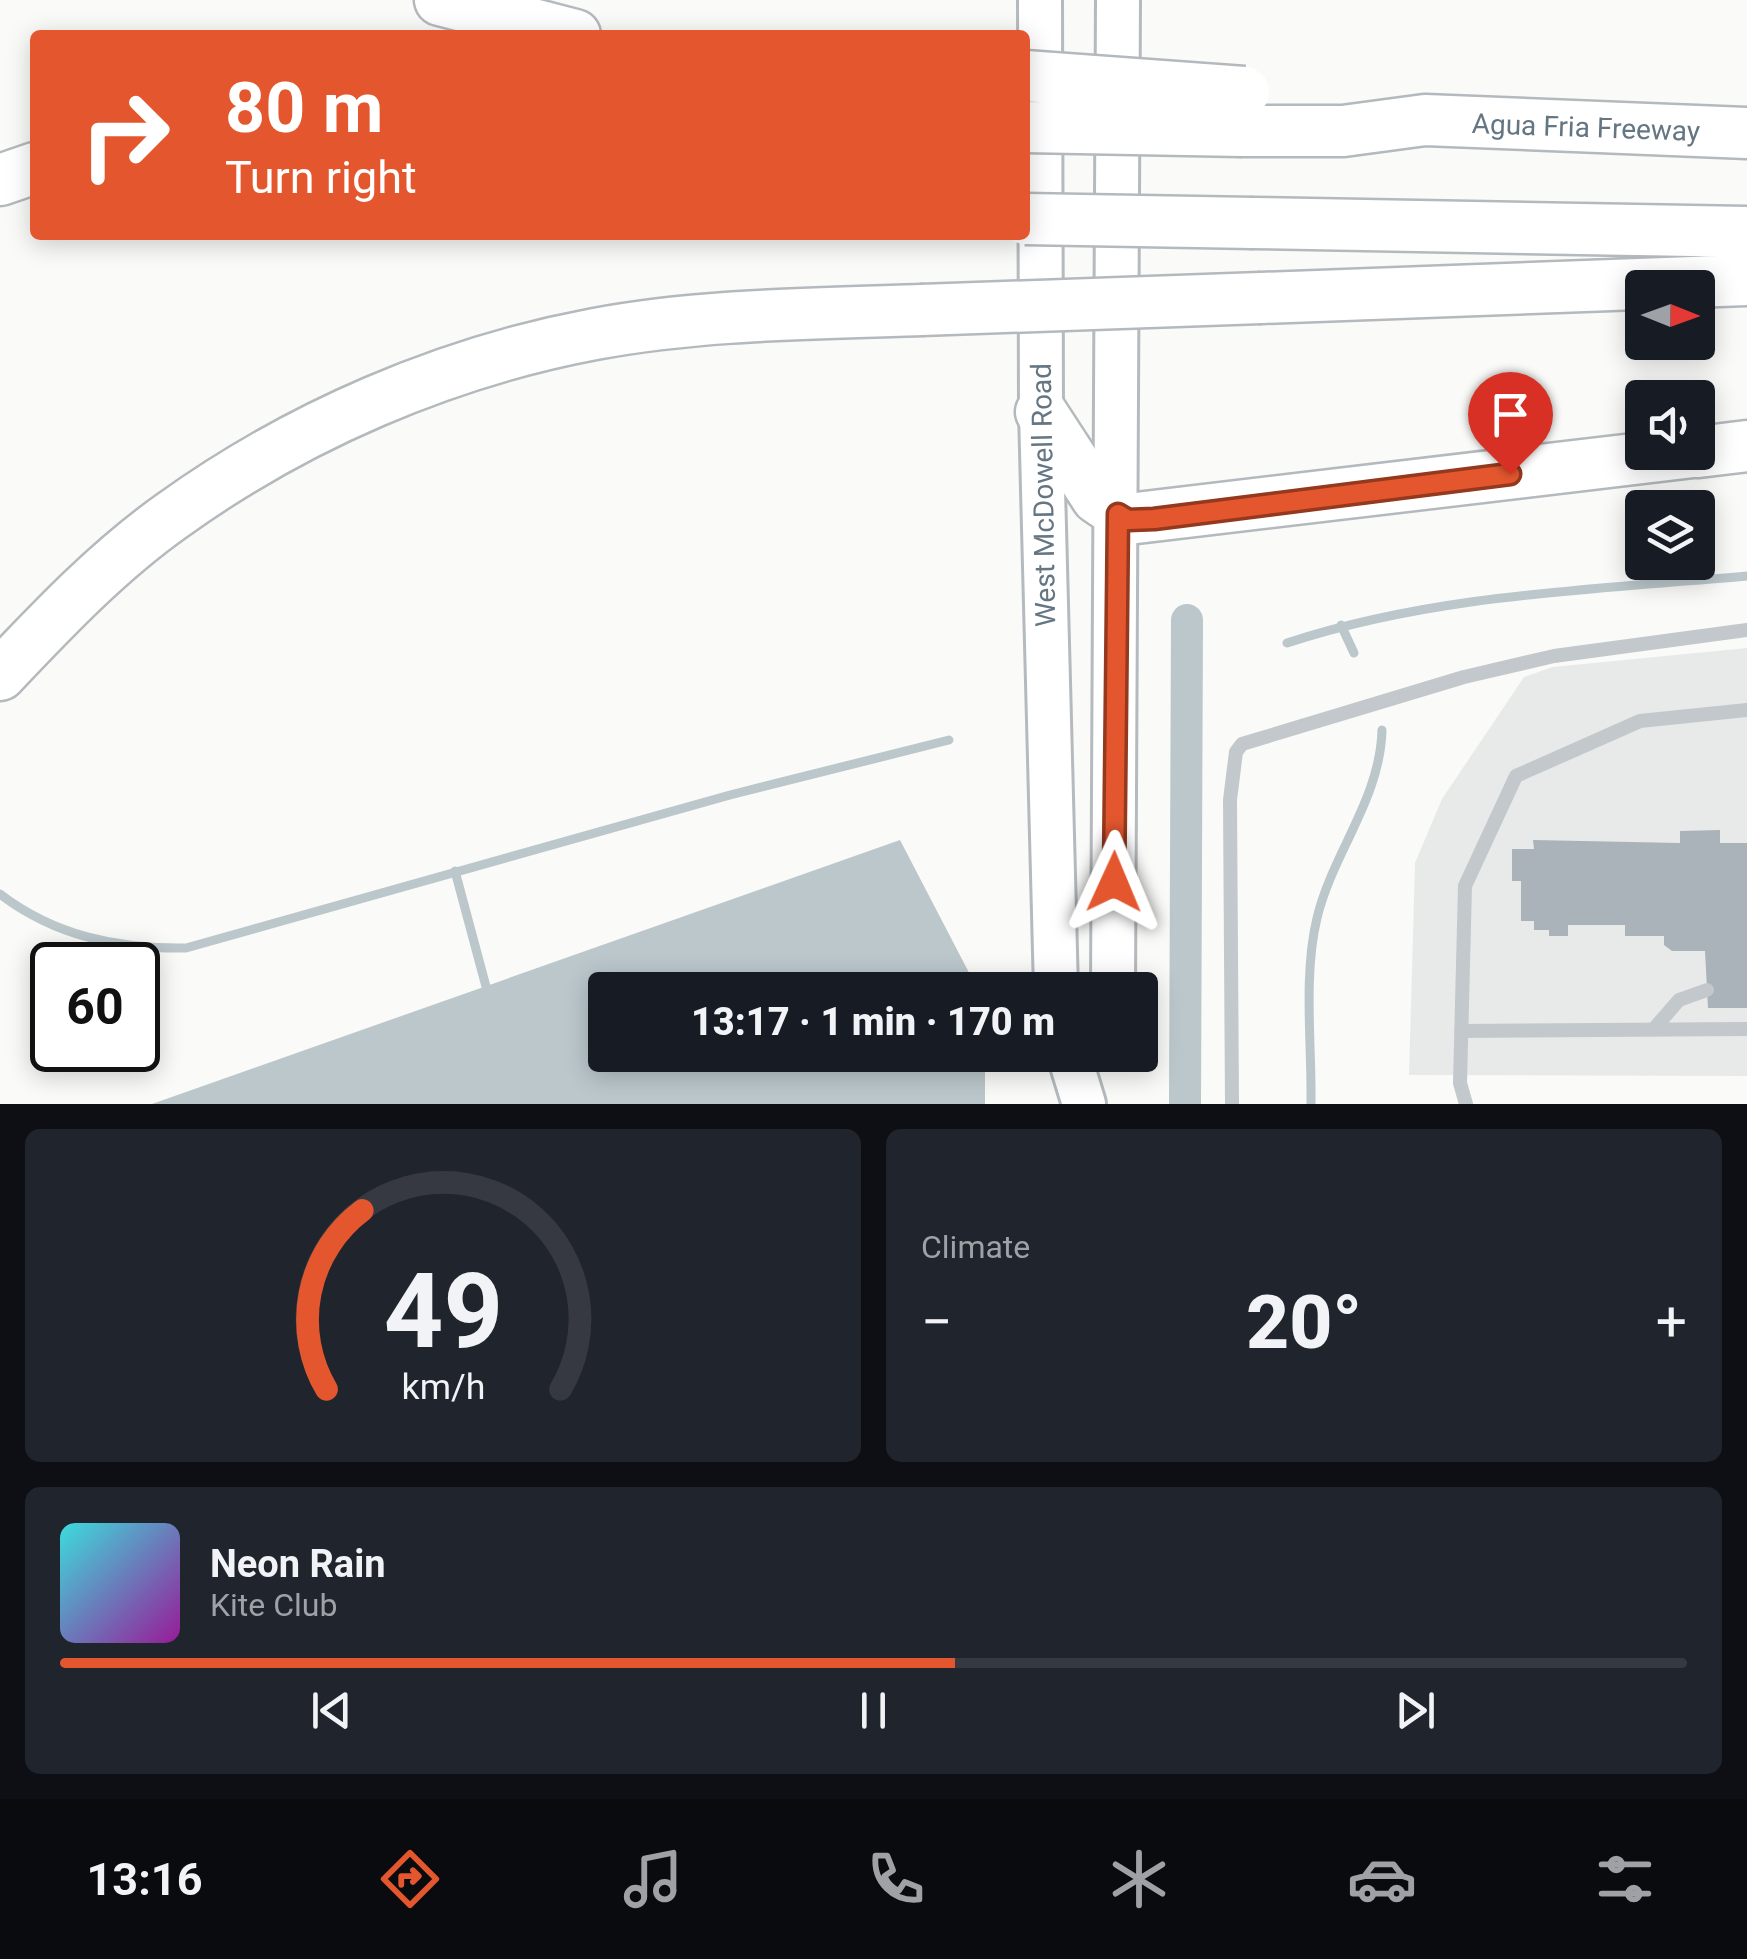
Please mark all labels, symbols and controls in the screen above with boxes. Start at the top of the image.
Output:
text: 80 m [225,67,383,149]
icon: right [60,70,190,200]
street label: Agua Fria Freeway [1471,107,1701,148]
text: Turn right [225,151,417,204]
north arrow [1625,270,1715,360]
map controls [1625,270,1715,580]
street label: West McDowell Road [1025,363,1062,627]
pin [1468,372,1553,475]
button: sound [1625,380,1715,470]
icon: arrive [1483,387,1538,442]
button: layers [1625,490,1715,580]
position arrow [1062,830,1166,934]
speed limit sign: 60 [30,942,160,1072]
text: 13:17 · 1 min · 170 m [691,1000,1055,1044]
text: Climate [921,1228,1030,1266]
text: 49 [383,1251,503,1372]
text: 20° [1246,1278,1362,1366]
text: − [921,1290,952,1354]
text: + [1656,1290,1687,1354]
text: km/h [401,1366,485,1408]
text: Neon Rain [210,1542,386,1586]
text: Kite Club [210,1586,337,1624]
icon: previous [304,1683,359,1738]
icon: pause [846,1683,901,1738]
icon: next [1388,1683,1443,1738]
icon: directions [375,1844,445,1914]
icon: music [618,1844,688,1914]
icon: phone [861,1844,931,1914]
icon: climate [1104,1844,1174,1914]
icon: car [1347,1844,1417,1914]
icon: filters [1590,1844,1660,1914]
text: 13:16 [87,1853,202,1906]

